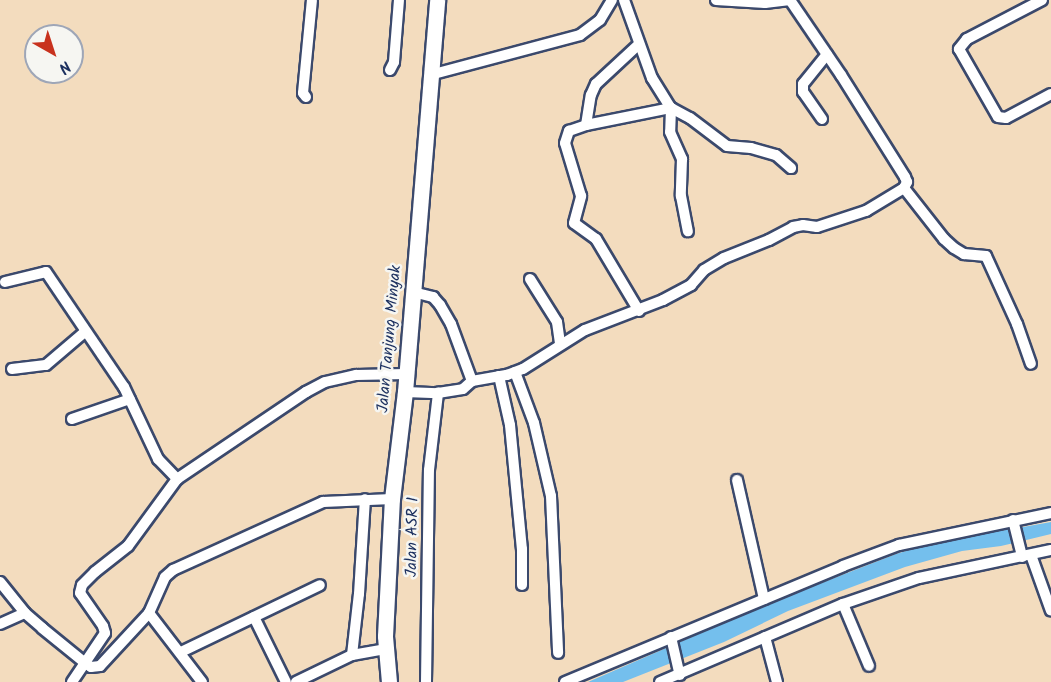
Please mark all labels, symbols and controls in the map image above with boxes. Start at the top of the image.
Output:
north arrow [24,24,84,84]
text: N [53,54,76,80]
street label: Jalan Tanjung Minyak [374,265,406,413]
street label: Jalan ASR 1 [403,497,423,577]

